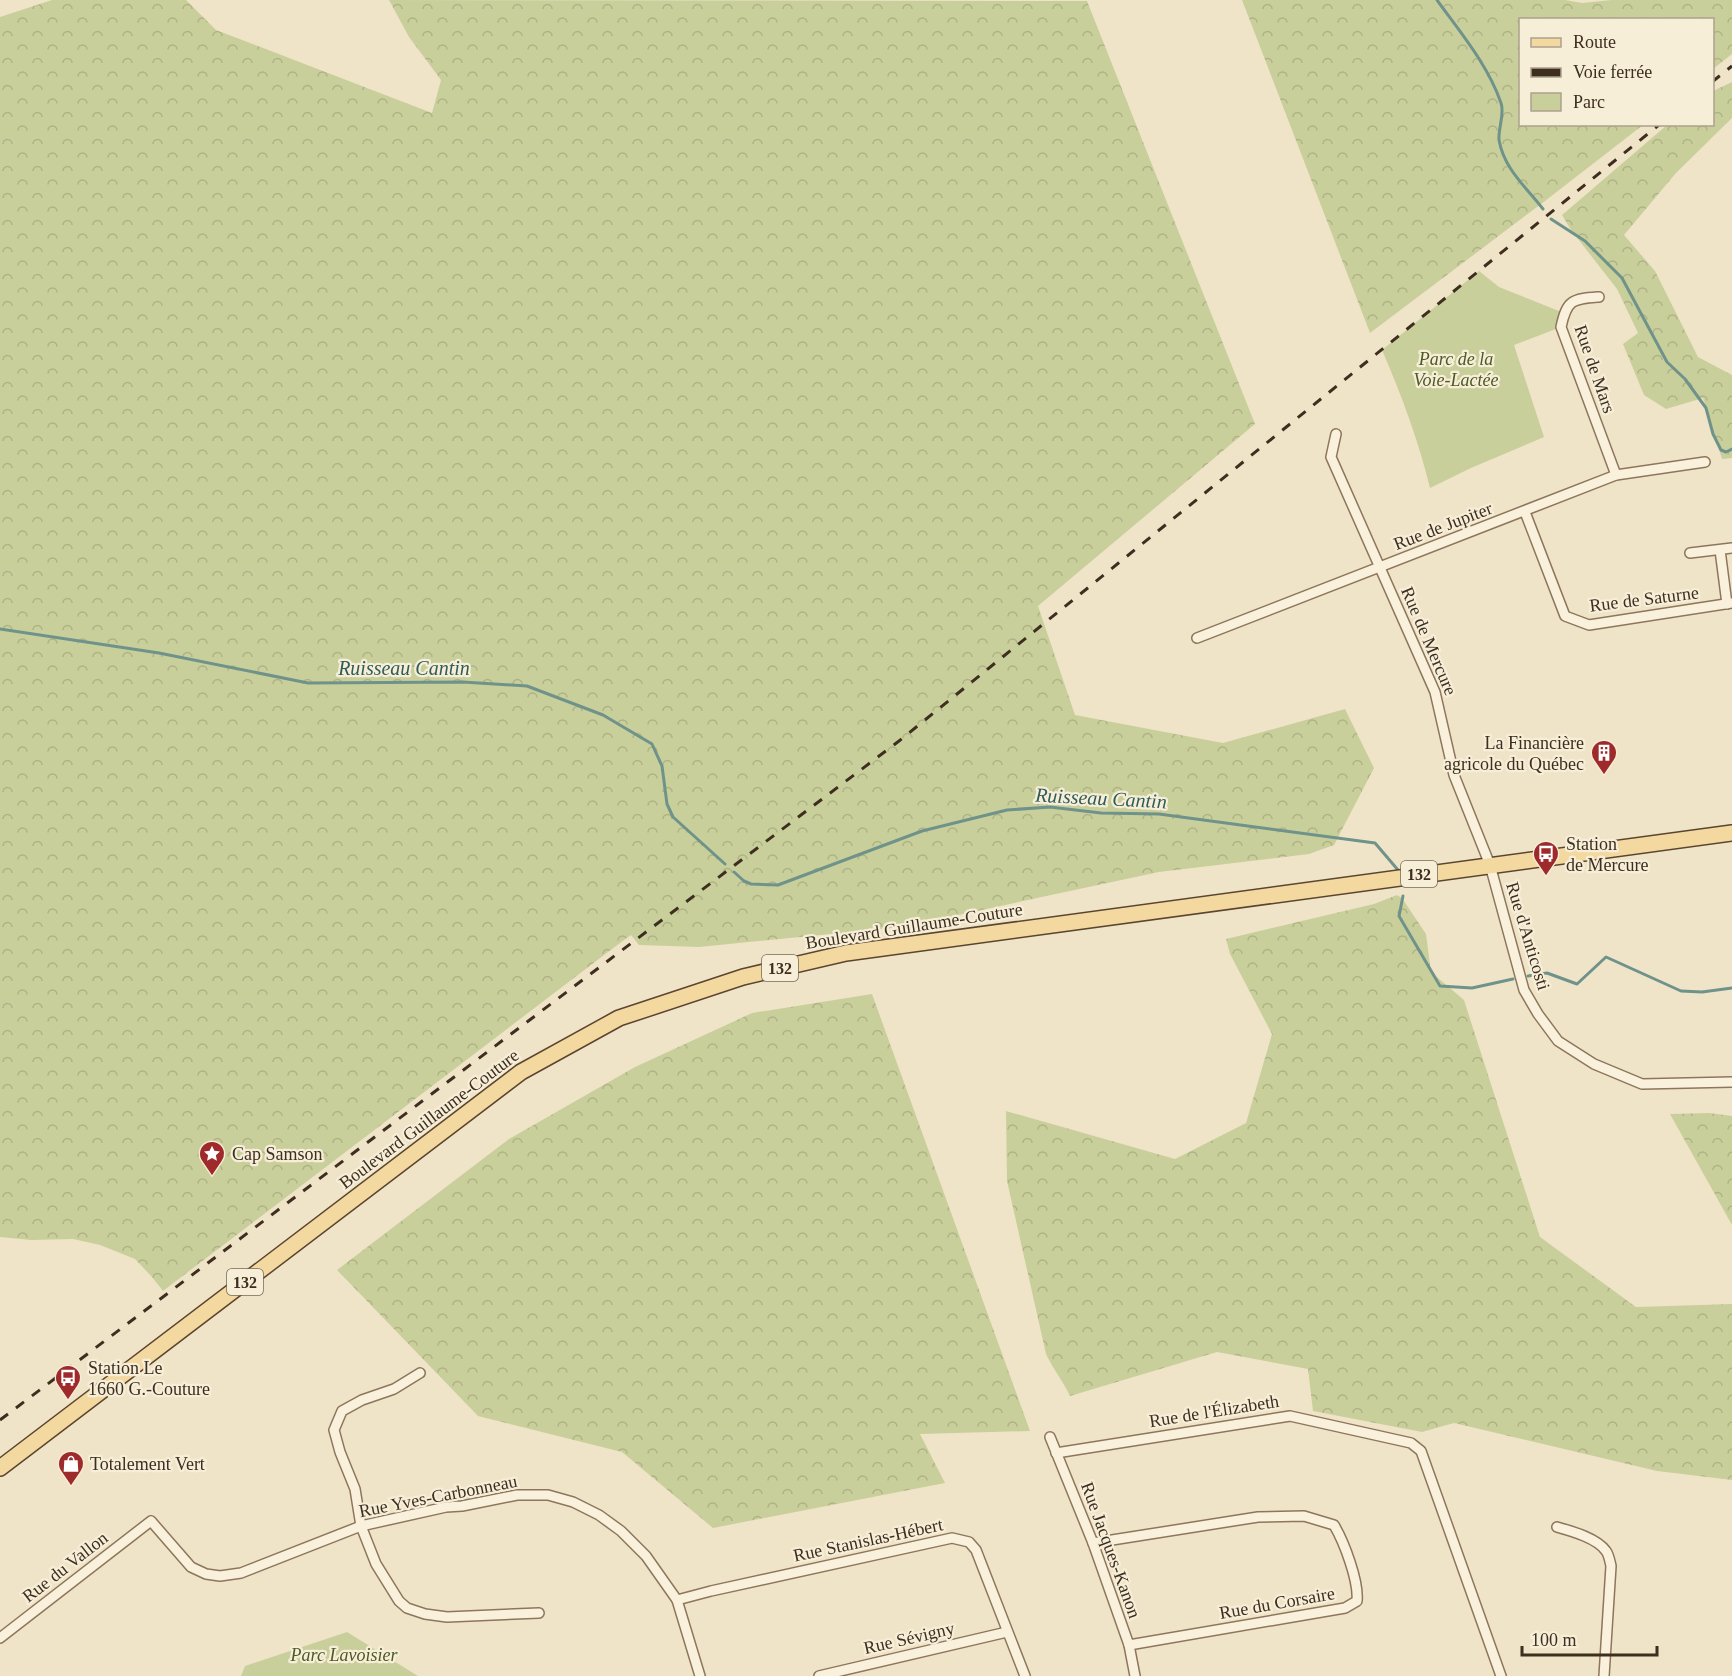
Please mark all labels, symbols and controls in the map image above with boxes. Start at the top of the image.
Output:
legend [1519,18,1714,126]
text: Route [1573,32,1616,52]
text: Voie ferrée [1573,62,1652,82]
text: Parc [1573,92,1605,112]
street label: Rue de Mars [1571,322,1619,416]
park label: Parc de la Voie-Lactée [1414,349,1498,390]
street label: Rue de Jupiter [1391,498,1495,554]
street label: Rue de Saturne [1588,582,1700,616]
street label: Rue de Mercure [1397,584,1461,698]
water label: Ruisseau Cantin [337,657,470,679]
place label: La Financière agricole du Québec [1444,733,1584,774]
building icon: La Financière agricole du Québec [1589,738,1619,776]
water label: Ruisseau Cantin [1034,784,1167,812]
place label: Station de Mercure [1566,834,1648,875]
bus stop icon: Station de Mercure [1531,839,1561,877]
road number: 132 [1401,861,1437,887]
street label: Rue d'Anticosti [1502,880,1554,992]
street label: Boulevard Guillaume-Couture [804,899,1024,953]
road number: 132 [762,955,798,981]
street label: Boulevard Guillaume-Couture [335,1045,523,1193]
place icon: Cap Samson [197,1139,227,1177]
place label: Cap Samson [232,1144,323,1164]
road number: 132 [227,1269,263,1295]
place label: Station Le 1660 G.-Couture [88,1358,210,1399]
bus stop icon: Station Le 1660 G.-Couture [53,1363,83,1401]
street label: Rue de l'Élizabeth [1147,1390,1280,1431]
shop icon: Totalement Vert [56,1449,86,1487]
place label: Totalement Vert [90,1454,205,1474]
street label: Rue Yves-Carbonneau [357,1471,519,1521]
street label: Rue Jacques-Kanon [1077,1479,1145,1621]
street label: Rue Stanislas-Hébert [791,1514,945,1566]
street label: Rue du Vallon [18,1528,112,1606]
street label: Rue du Corsaire [1218,1583,1336,1623]
street label: Rue Sévigny [862,1618,956,1658]
scale bar [1522,1619,1657,1657]
text: 100 m [1531,1630,1577,1650]
park label: Parc Lavoisier [290,1645,398,1665]

